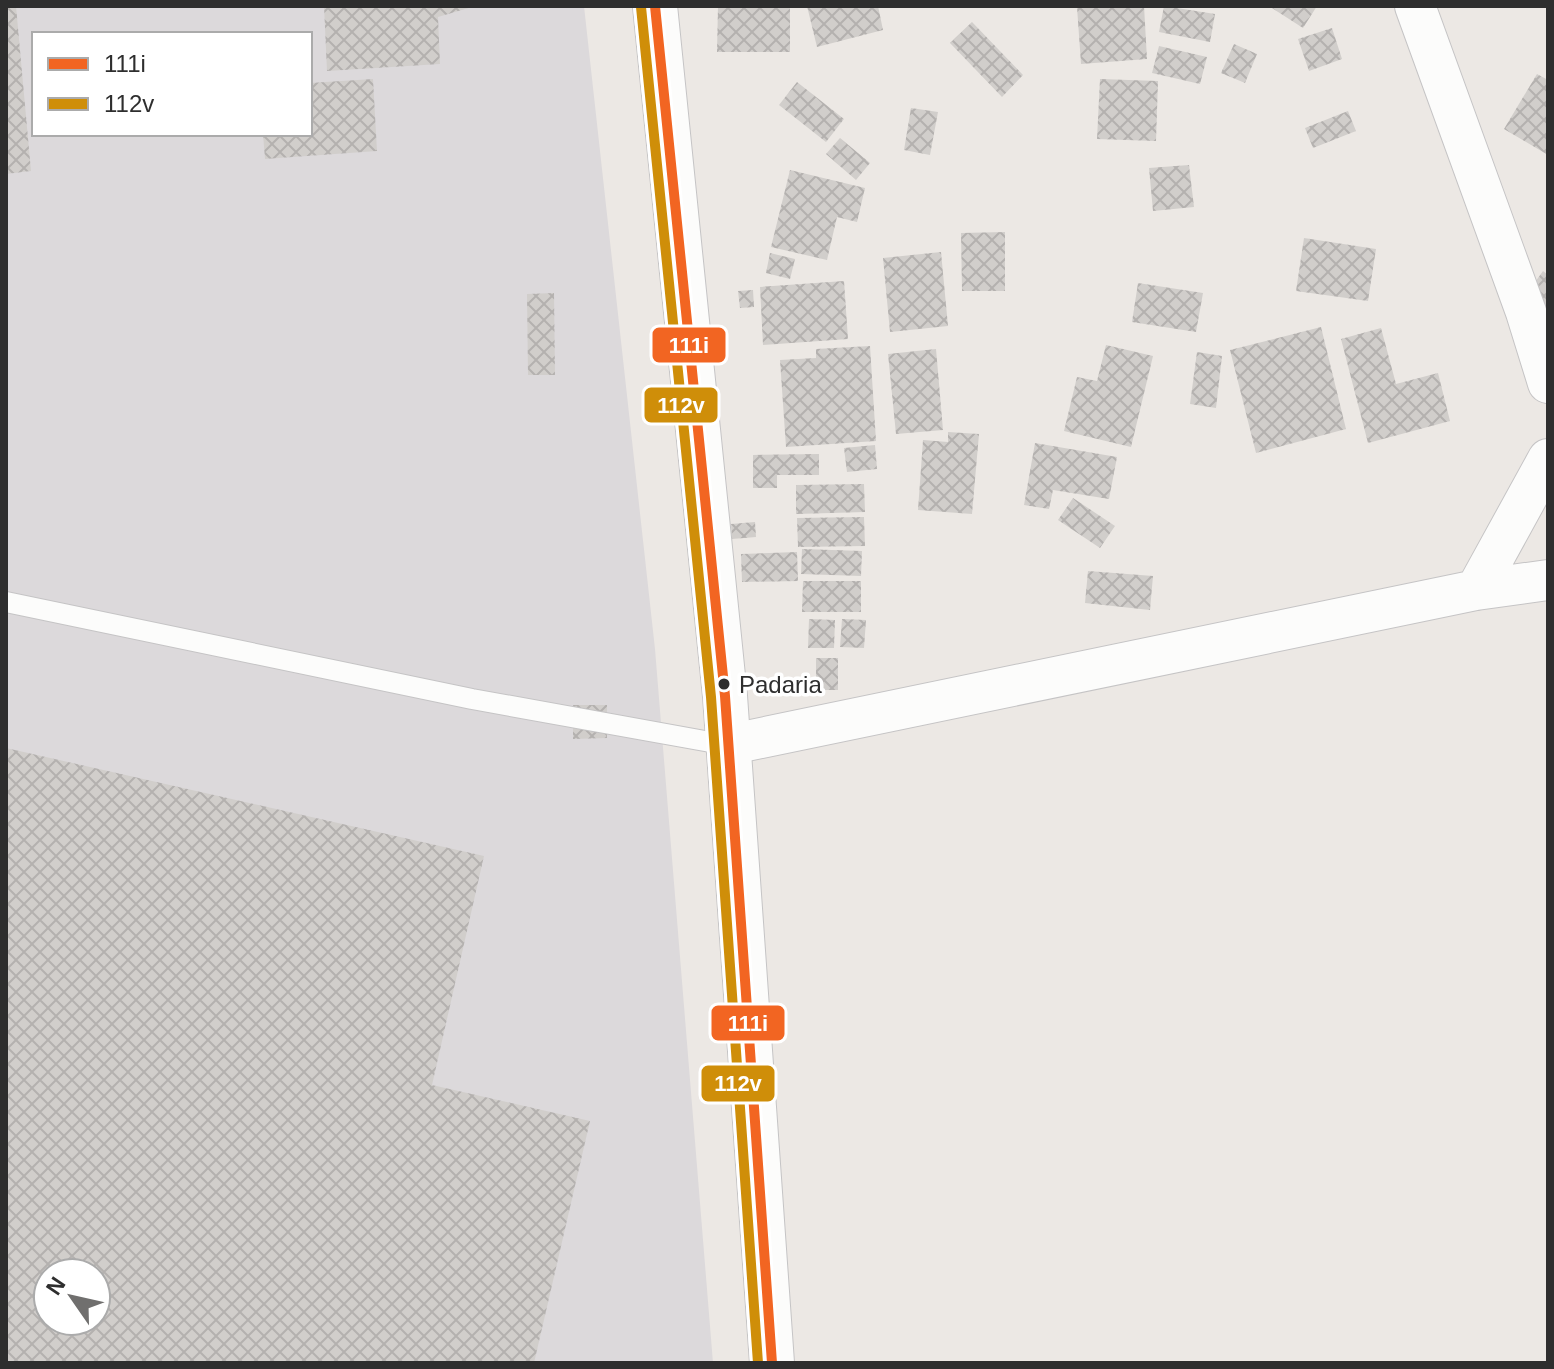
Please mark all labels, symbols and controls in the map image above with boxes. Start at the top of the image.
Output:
legend [32,32,312,136]
text: 111i [104,50,146,77]
text: 112v [104,90,154,117]
line badge: 111i [651,326,727,364]
text: 111i [669,333,709,358]
line badge: 112v [643,386,719,424]
text: 112v [657,393,706,418]
place label: Padaria [739,671,822,698]
marker: Padaria [716,676,732,692]
line badge: 111i [710,1004,786,1042]
text: 111i [728,1011,768,1036]
line badge: 112v [700,1064,776,1103]
text: 112v [714,1071,763,1096]
north arrow [32,1257,112,1337]
text: N [41,1273,71,1300]

